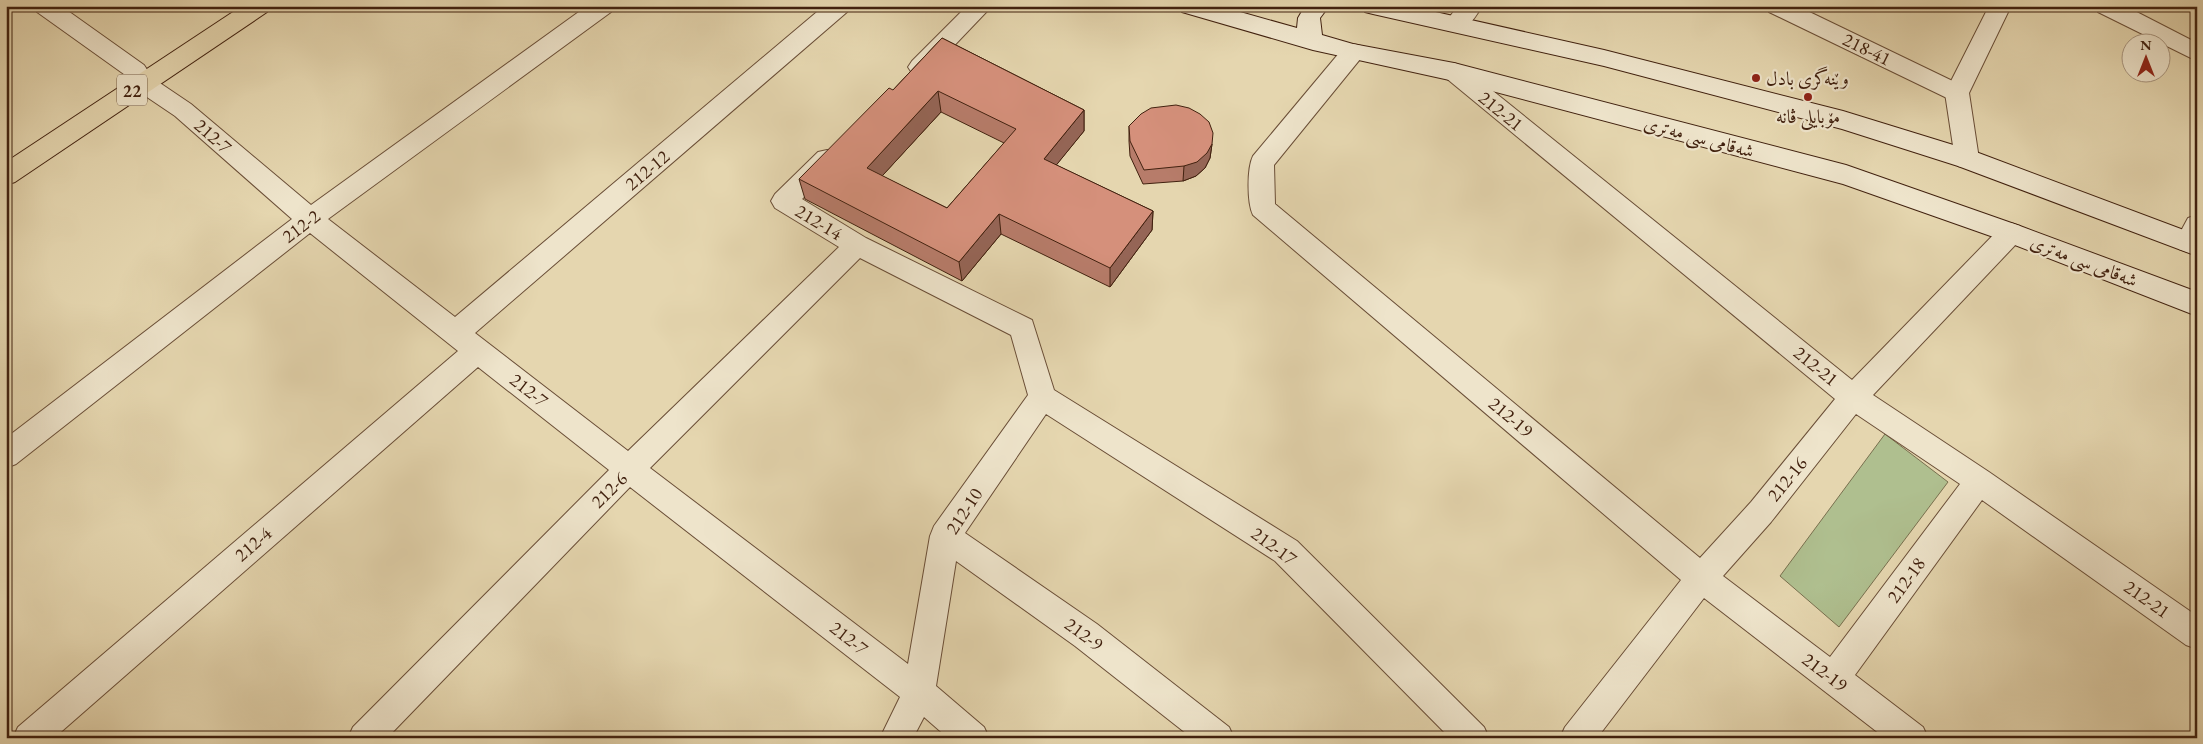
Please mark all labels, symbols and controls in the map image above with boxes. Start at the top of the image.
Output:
street label: 218-41 [1839,27,1895,71]
north arrow [2120,32,2170,82]
text: N [2140,36,2152,54]
place label: وێنەگری بادل [1766,66,1849,91]
marker: وێنەگری بادل [1750,72,1762,84]
road number: 22 [117,74,147,106]
street label: 212-21 [1473,85,1529,137]
marker: مۆبایلی ڤانە [1802,91,1814,103]
place label: مۆبایلی ڤانە [1776,104,1840,131]
street label: شەقامی سی مەتری [1641,110,1757,165]
street label: 212-7 [189,113,238,160]
street label: 212-12 [620,144,674,196]
street label: 212-14 [791,198,848,246]
street label: 212-2 [277,203,325,249]
street label: شەقامی سی مەتری [2026,229,2141,294]
street label: 212-21 [1788,340,1844,392]
street label: 212-7 [505,367,554,413]
street label: 212-19 [1484,391,1538,443]
street label: 212-16 [1761,451,1813,507]
street label: 212-6 [585,466,633,514]
street label: 212-10 [940,483,988,539]
street label: 212-4 [229,520,278,567]
street label: 212-17 [1246,521,1303,572]
street label: 212-18 [1881,552,1931,608]
street label: 212-21 [2119,574,2175,624]
street label: 212-9 [1060,612,1108,656]
street label: 212-7 [825,615,874,661]
street label: 212-19 [1797,647,1853,697]

